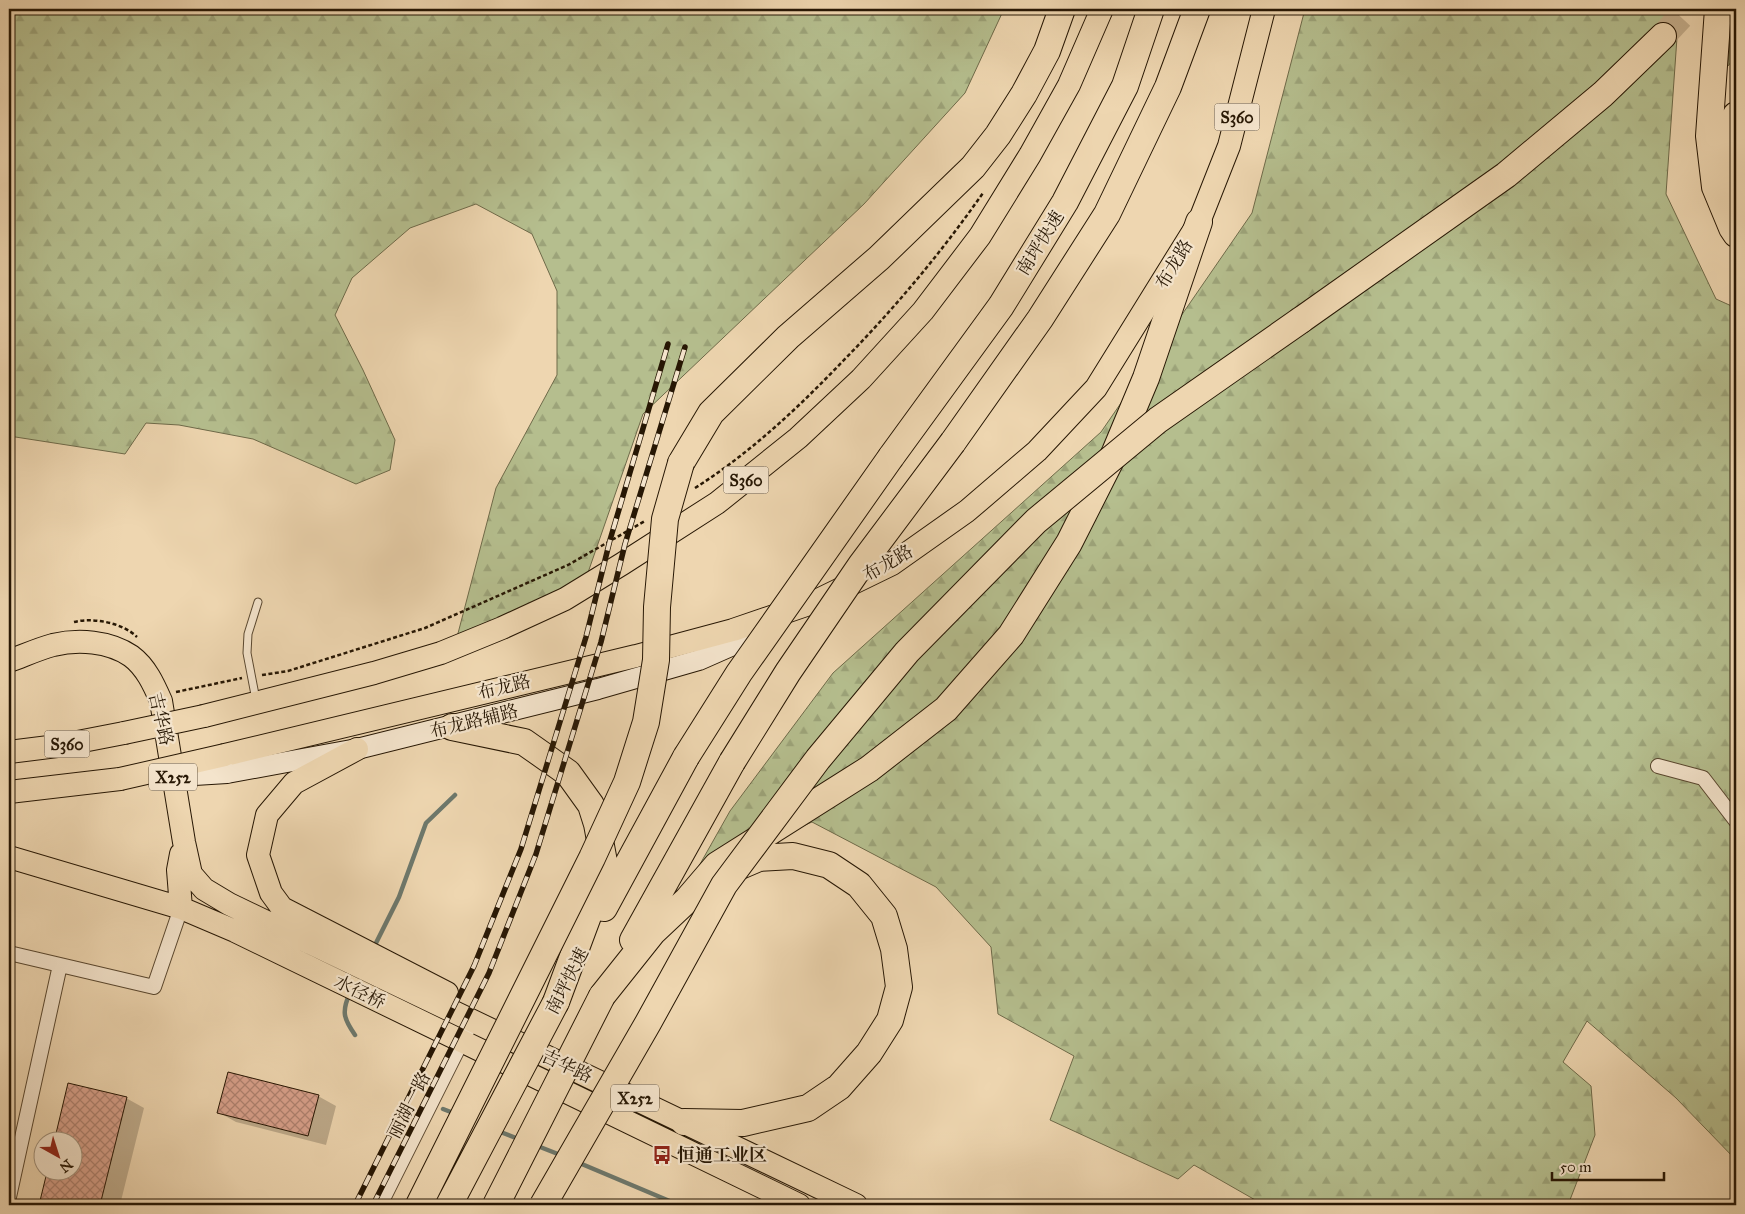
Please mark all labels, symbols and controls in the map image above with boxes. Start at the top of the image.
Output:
road number: S360 [1214,104,1260,130]
street label: 南坪快速 [1012,207,1068,279]
street label: 布龙路 [1151,235,1197,293]
road number: S360 [724,466,768,494]
street label: 布龙路 [859,540,917,586]
street label: 布龙路 [475,670,533,704]
street label: 吉华路 [144,690,178,748]
street label: 布龙路辅路 [428,699,520,743]
road number: S360 [44,731,90,758]
road number: X252 [149,764,197,790]
street label: 南坪快速 [541,944,593,1018]
street label: 水径桥 [331,970,389,1014]
street label: 吉华路 [538,1045,596,1087]
street label: 丽湖一路 [383,1068,435,1142]
road number: X252 [611,1084,659,1112]
north arrow [32,1132,82,1182]
bus stop icon: 恒通工业区 [651,1144,673,1166]
place label: 恒通工业区 [677,1144,767,1166]
scale bar [1552,1149,1665,1181]
text: N [56,1155,76,1176]
text: 50 m [1560,1158,1592,1176]

